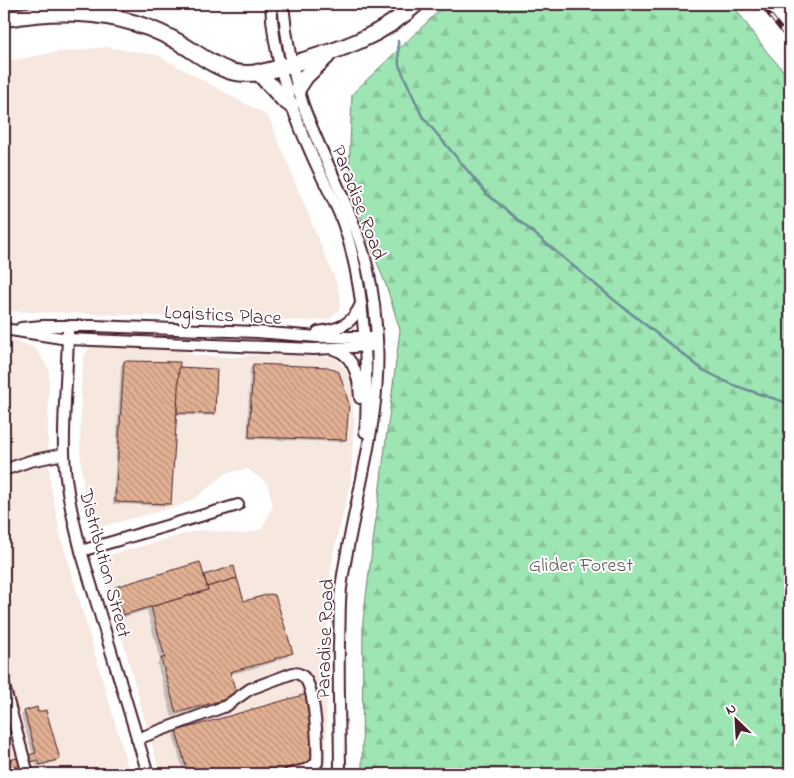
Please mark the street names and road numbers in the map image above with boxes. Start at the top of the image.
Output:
street label: Paradise Road [323,141,393,264]
street label: Logistics Place [163,299,282,335]
street label: Distribution Street [70,485,137,642]
street label: Paradise Road [310,578,343,700]

